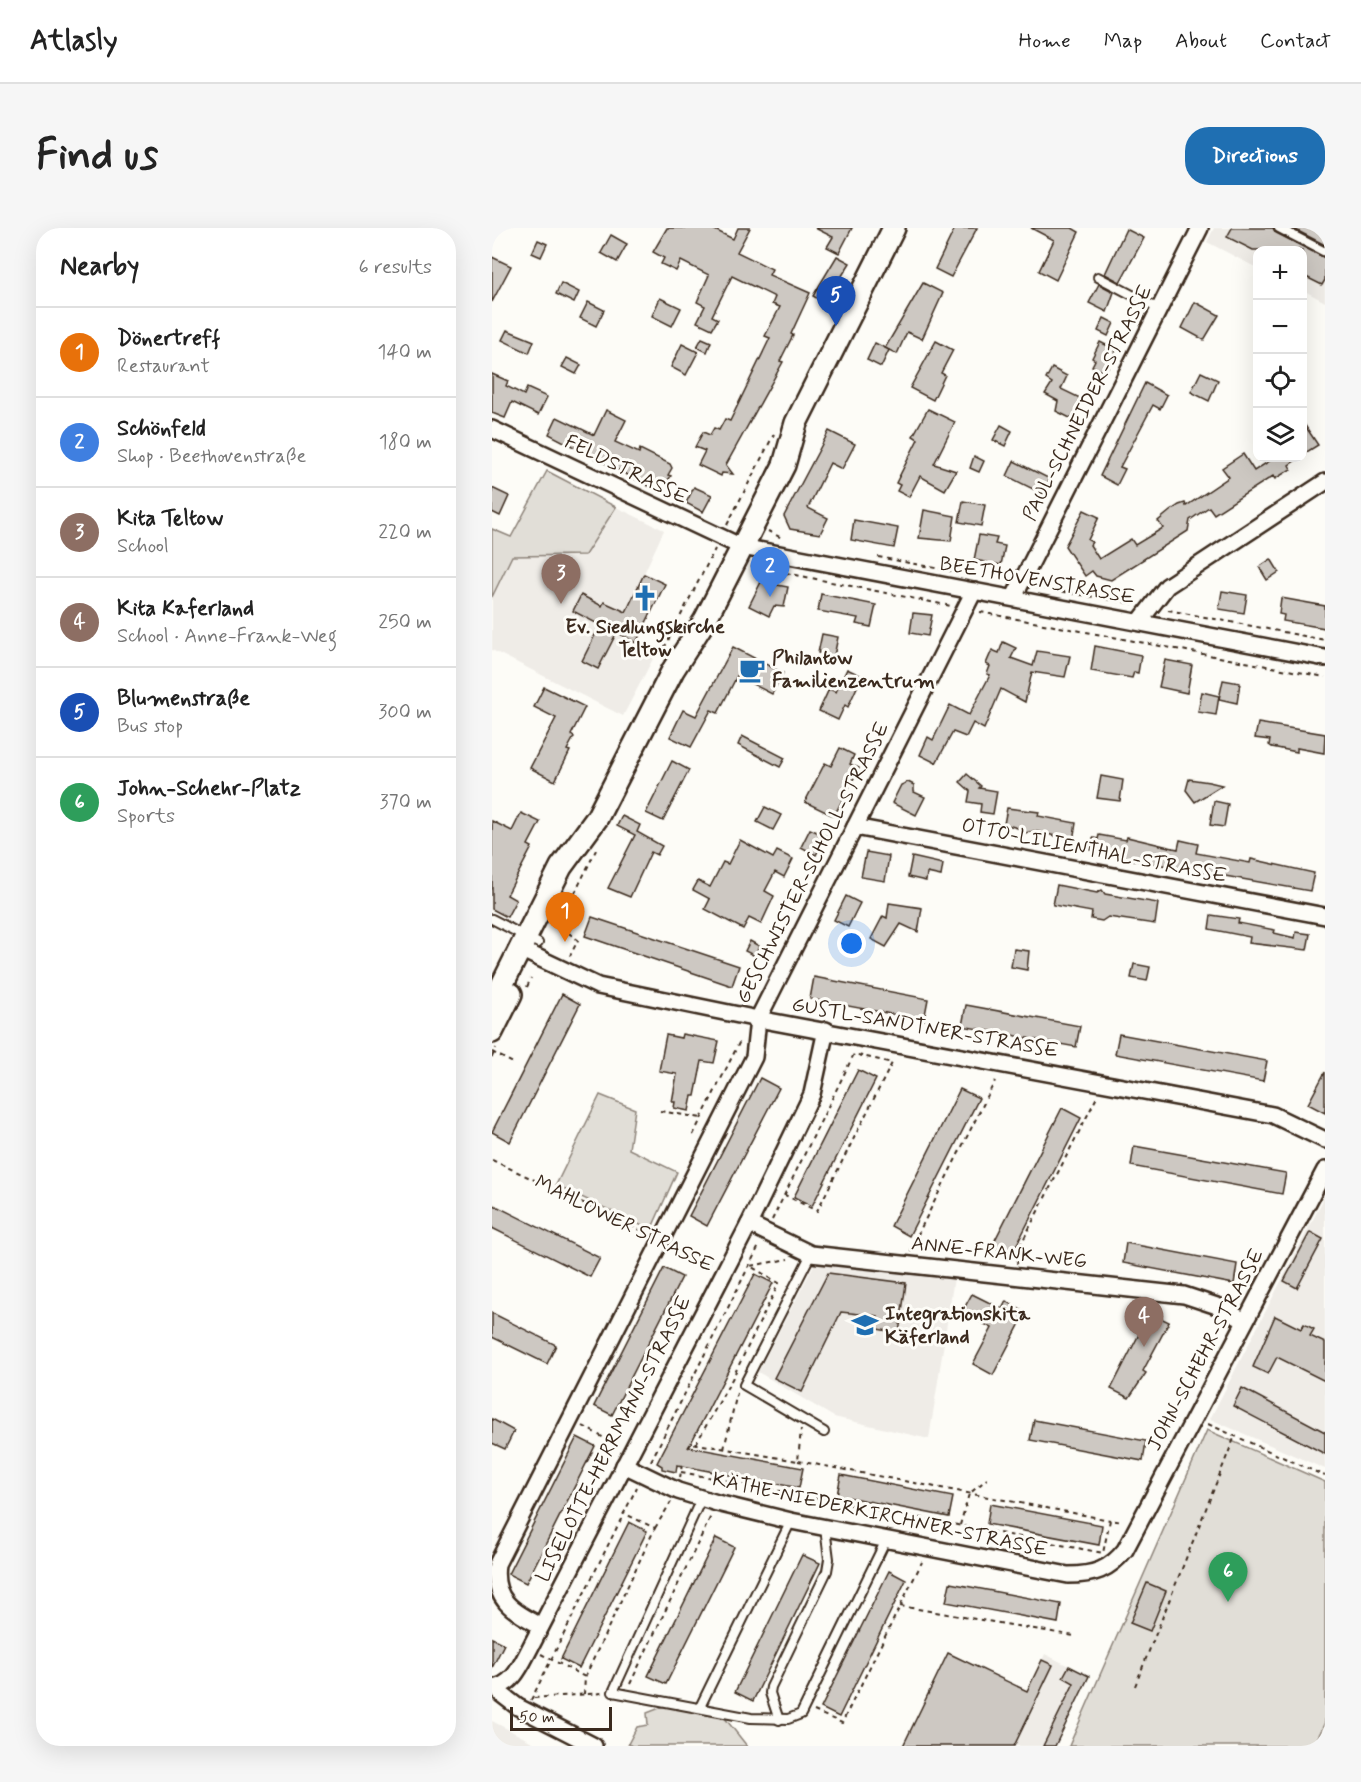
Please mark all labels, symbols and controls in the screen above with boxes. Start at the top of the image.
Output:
text: Atlasly [30,23,118,60]
text: Home [1019,27,1071,55]
text: Map [1104,27,1142,55]
text: About [1175,27,1227,55]
text: Contact [1260,27,1331,55]
button: Directions [1185,127,1325,185]
text: Find us [36,129,158,184]
map controls [1253,246,1307,462]
button: + [1253,246,1307,300]
text: Nearby [60,250,139,284]
text: 6 results [359,254,432,281]
pin: 5 [816,276,856,326]
street label: PAUL-SCHNEIDER-STRASSE [1017,280,1159,526]
button: − [1253,300,1307,354]
text: Dönertreff [117,325,220,353]
text: 1 [75,339,84,366]
text: 140 m [378,339,432,366]
text: Restaurant [117,353,210,380]
button: locate [1253,354,1307,408]
button: layers [1253,408,1307,462]
text: Schönfeld [117,415,206,443]
text: 2 [75,429,84,456]
text: 180 m [379,429,432,456]
street label: FELDSTRASSE [560,429,692,511]
text: Shop · Beethovenstraße [117,443,306,470]
text: Kita Teltow [117,505,223,533]
text: 3 [75,519,84,546]
text: 220 m [378,519,432,546]
text: School [117,533,169,560]
pin: 2 [750,548,790,597]
street label: BEETHOVENSTRASSE [937,551,1137,611]
pin: 3 [542,554,580,604]
church icon: Ev. Siedlungskirche Teltow [630,583,660,613]
text: Kita Kaferland [117,595,254,623]
text: 4 [74,609,85,636]
text: 250 m [378,609,432,636]
place label: Ev. Siedlungskirche Teltow [565,614,725,664]
text: School · Anne-Frank-Weg [117,623,337,650]
place label: Philantow Familienzentrum [772,645,935,695]
cafe icon: Philantow Familienzentrum [737,655,767,685]
text: Blumenstraße [117,685,250,713]
text: 5 [74,699,86,726]
text: 300 m [378,699,432,726]
text: Bus stop [117,713,183,740]
street label: GESCHWISTER-SCHOLL-STRASSE [730,718,896,1008]
text: John-Schehr-Platz [117,775,301,803]
text: 6 [74,789,85,816]
text: 370 m [380,789,432,816]
text: Sports [117,803,175,830]
street label: OTTO-LILIENTHAL-STRASSE [959,812,1229,890]
pin: 1 [546,892,584,942]
your location [837,929,866,958]
street label: GUSTL-SANDTNER-STRASSE [790,991,1060,1065]
street label: MAHLOWER STRASSE [530,1169,718,1279]
street label: ANNE-FRANK-WEG [910,1230,1088,1276]
street label: JOHN-SCHEHR-STRASSE [1141,1244,1271,1456]
street label: LISELOTTE-HERRMANN-STRASSE [530,1291,698,1587]
pin: 4 [1124,1298,1164,1347]
place label: Integrationskita Käferland [885,1301,1031,1351]
school or university icon: Integrationskita Käferland [850,1310,880,1340]
street label: KÄTHE-NIEDERKIRCHNER-STRASSE [710,1466,1050,1564]
pin: 6 [1208,1552,1248,1602]
scale bar [510,1704,612,1732]
text: 50 m [519,1707,555,1728]

